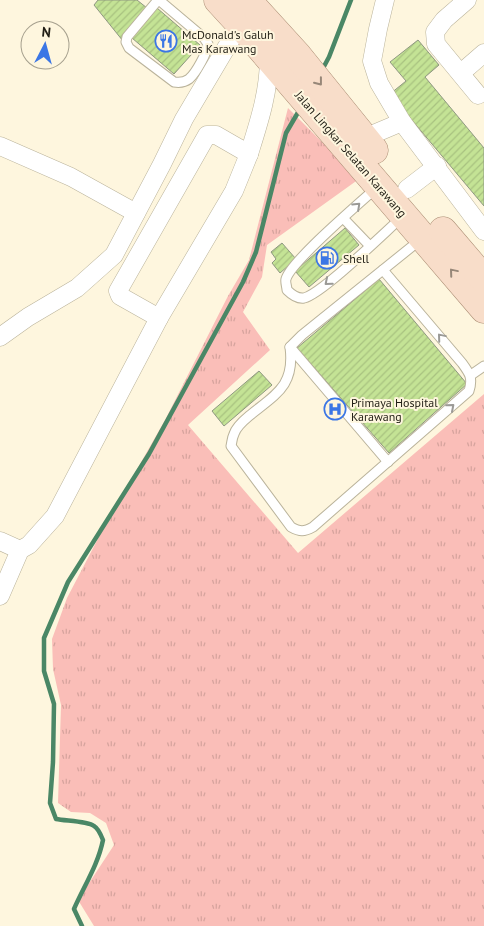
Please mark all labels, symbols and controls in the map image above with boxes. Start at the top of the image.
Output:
north arrow [20,20,70,70]
text: N [41,23,52,42]
place label: McDonald's Galuh Mas Karawang [182,27,274,56]
restaurant icon: McDonald's Galuh Mas Karawang [154,29,178,53]
one-way arrow [313,76,322,86]
street label: Jalan Lingkar Selatan Karawang [291,87,410,220]
one-way arrow [351,203,360,212]
fuel station icon: Shell [315,246,339,270]
place label: Shell [343,251,370,266]
one-way arrow [450,269,458,278]
one-way arrow [325,276,334,285]
one-way arrow [438,334,447,343]
place label: Primaya Hospital Karawang [351,395,438,424]
hospital icon: Primaya Hospital Karawang [323,397,347,421]
one-way arrow [445,404,454,413]

